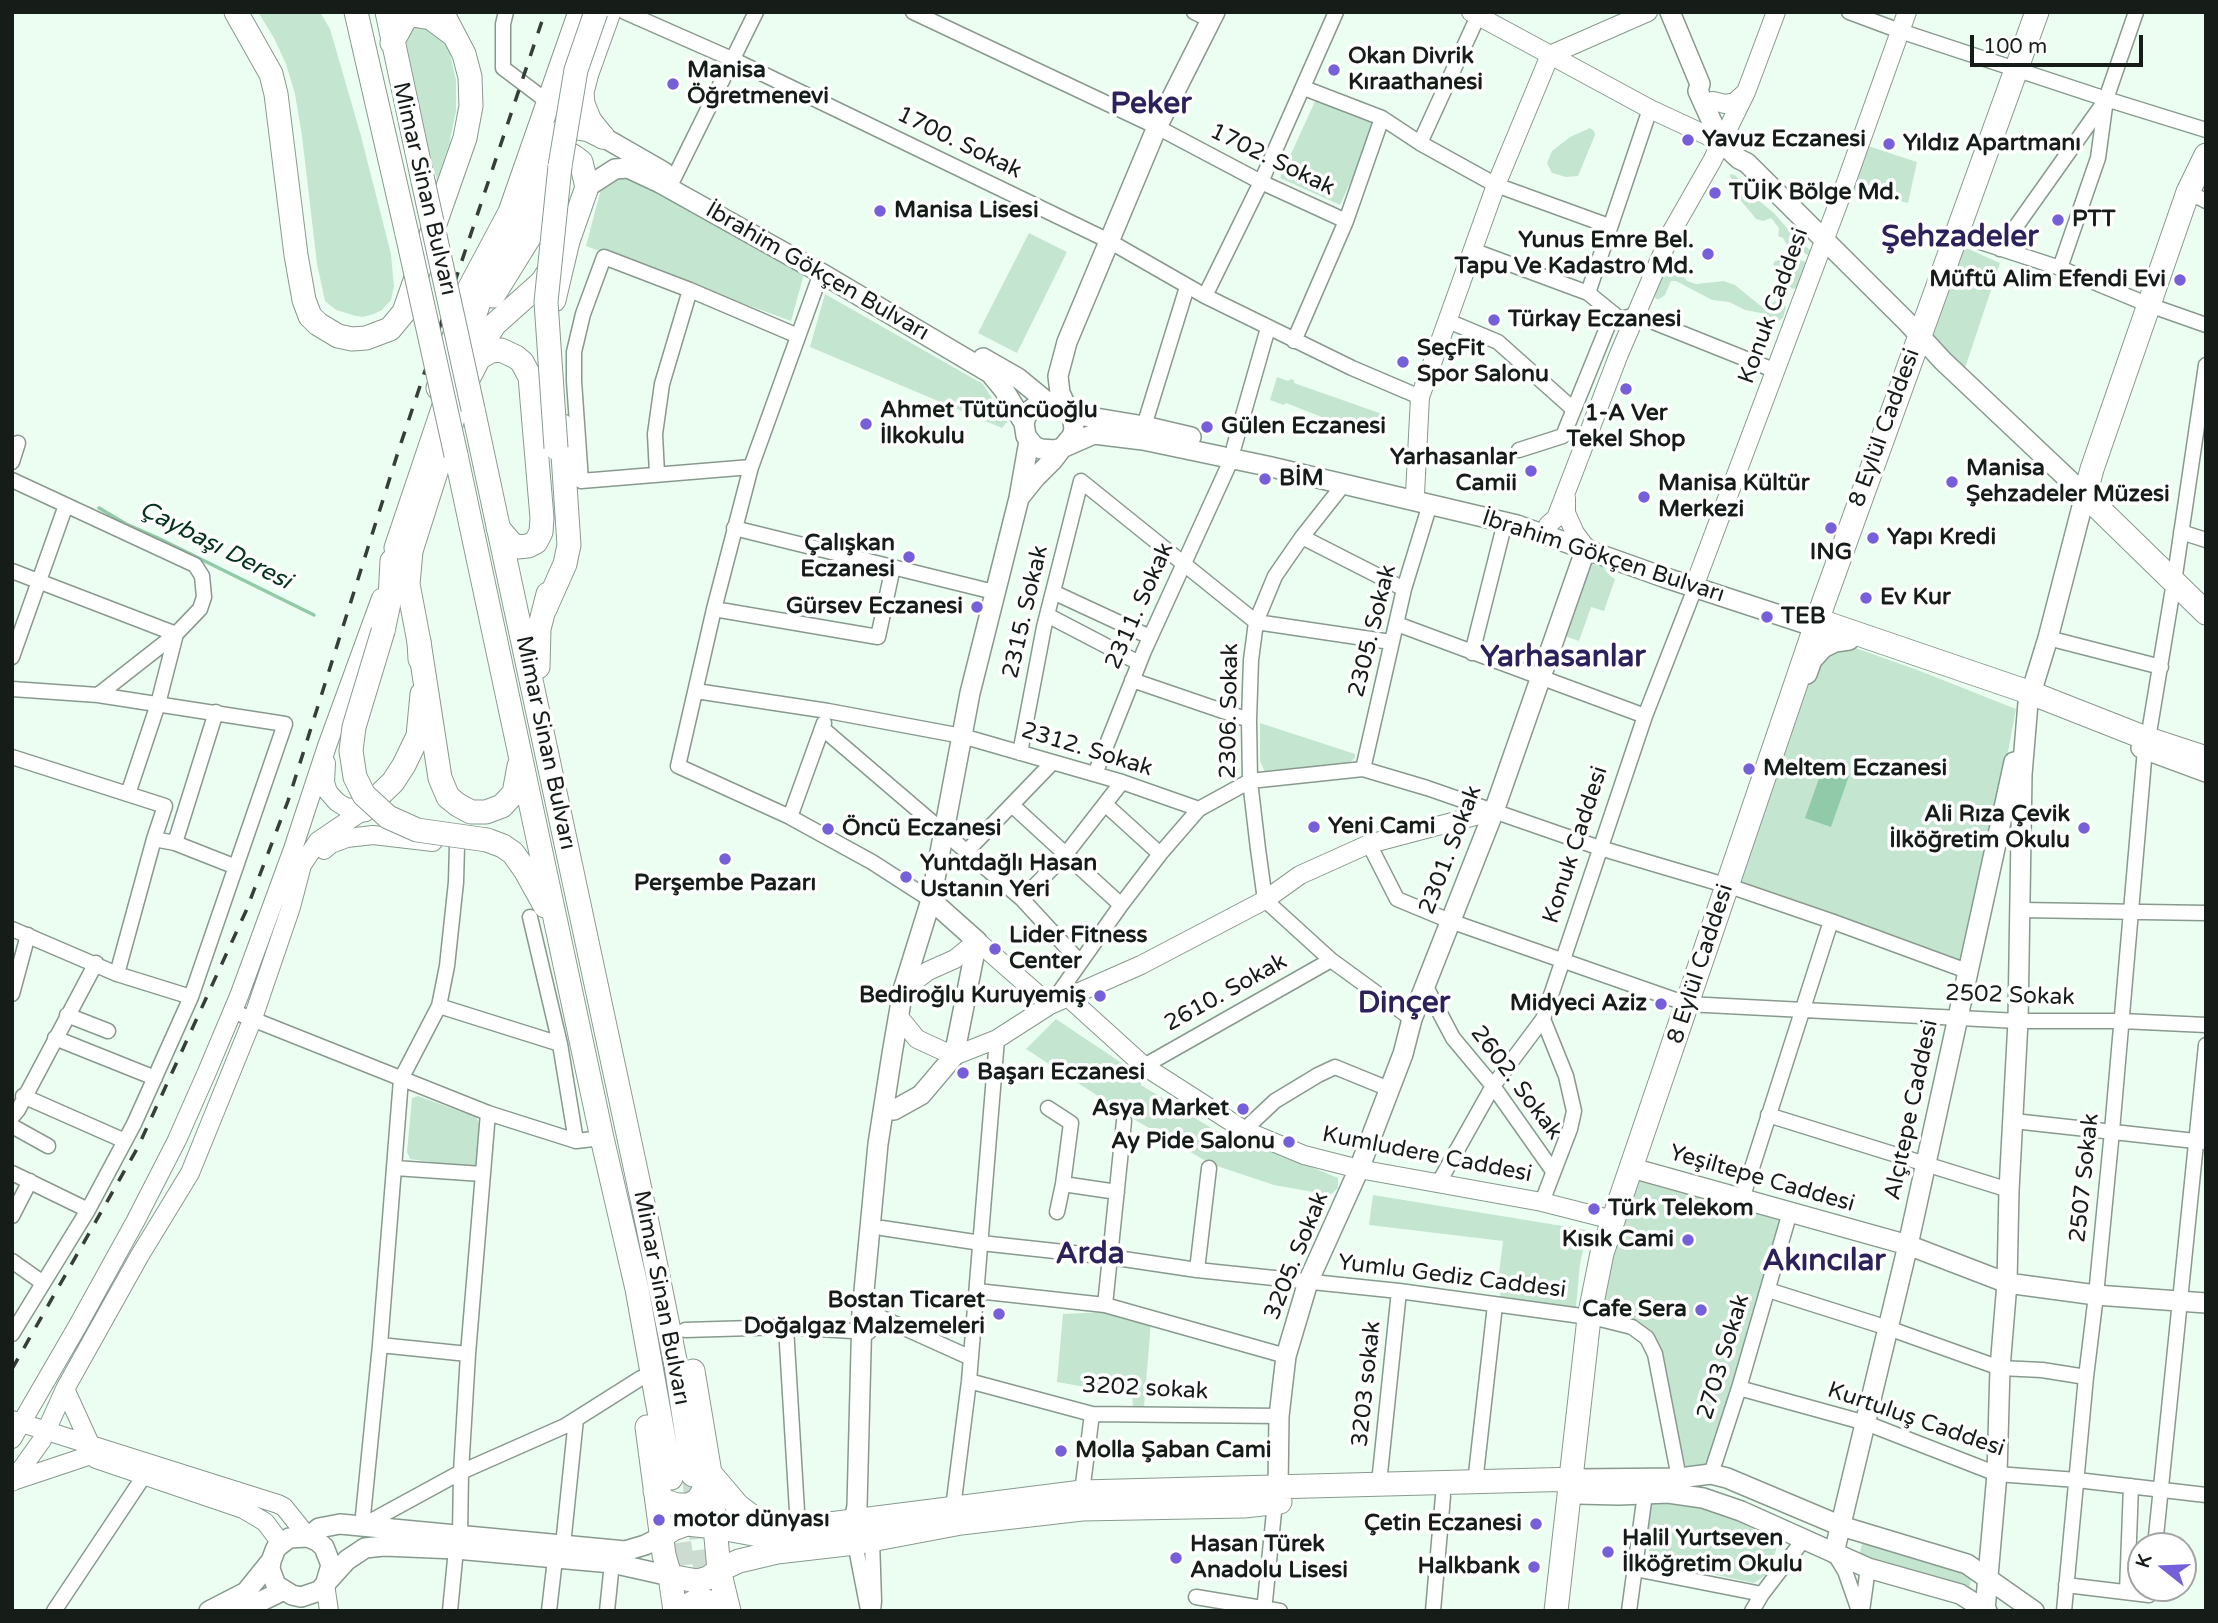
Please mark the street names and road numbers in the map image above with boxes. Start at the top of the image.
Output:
street label: Mimar Sinan Bulvarı [386,80,462,298]
street label: 1700. Sokak [892,101,1026,185]
street label: 1702. Sokak [1205,118,1339,202]
street label: İbrahim Gökçen Bulvarı [700,197,934,347]
street label: Konuk Caddesi [1733,224,1815,388]
street label: 8 Eylül Caddesi [1844,345,1926,511]
street label: İbrahim Gökçen Bulvarı [1478,505,1728,609]
street label: 2311. Sokak [1100,538,1180,674]
street label: 2315. Sokak [997,543,1055,681]
street label: 2305. Sokak [1343,562,1403,700]
street label: Mimar Sinan Bulvarı [509,633,581,853]
street label: 2306. Sokak [1215,643,1245,779]
street label: 2312. Sokak [1018,717,1156,783]
street label: Konuk Caddesi [1538,763,1614,927]
street label: 2301. Sokak [1414,782,1488,918]
street label: 8 Eylül Caddesi [1662,881,1740,1047]
street label: 2610. Sokak [1160,948,1292,1038]
street label: 2502 Sokak [1945,980,2075,1012]
street label: Alçıtepe Caddesi [1879,1017,1945,1203]
street label: 2602. Sokak [1464,1021,1568,1145]
street label: 2507 Sokak [2064,1112,2106,1244]
street label: Kumludere Caddesi [1320,1121,1534,1189]
street label: Yeşiltepe Caddesi [1666,1139,1858,1219]
street label: Mimar Sinan Bulvarı [627,1188,695,1408]
street label: 3205. Sokak [1259,1188,1335,1324]
street label: Yumlu Gediz Caddesi [1336,1249,1568,1305]
street label: 2703 Sokak [1692,1291,1756,1423]
street label: 3203 sokak [1347,1320,1387,1448]
street label: 3202 sokak [1081,1372,1209,1406]
street label: Kurtuluş Caddesi [1824,1377,2008,1463]

